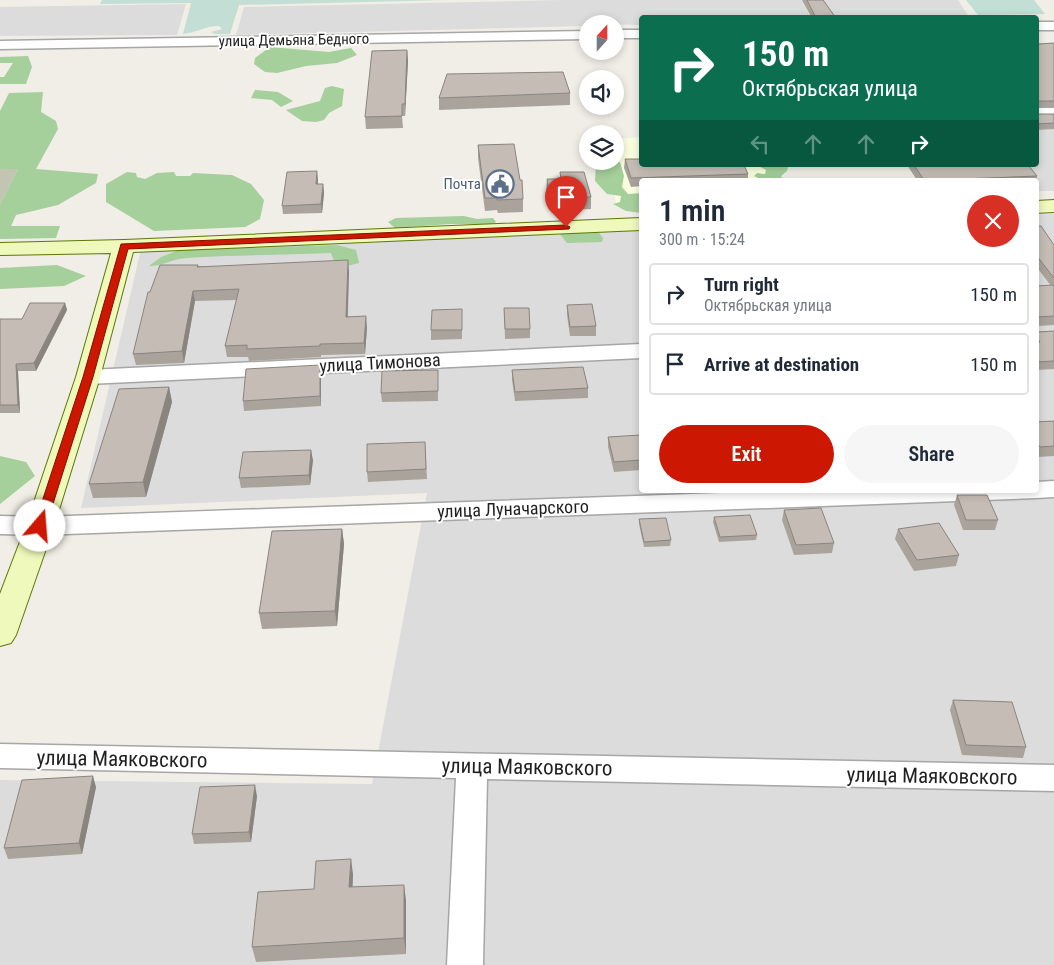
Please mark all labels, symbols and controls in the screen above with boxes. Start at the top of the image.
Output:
north arrow [579,15,624,60]
map controls [579,15,624,170]
street label: улица Демьяна Бедного [219,30,369,50]
text: 150 m [742,34,829,75]
icon: right [659,35,724,100]
button: sound [579,70,624,115]
text: Октябрьская улица [742,76,918,101]
button: layers [579,125,624,170]
icon: left [746,130,774,158]
icon: ahead [799,130,827,158]
icon: ahead [852,130,880,158]
icon: right [905,130,933,158]
public building icon: Почта [485,169,515,199]
place label: Почта [444,175,481,193]
pin [545,176,587,227]
icon: arrive [552,183,580,211]
text: 1 min [659,193,725,228]
button: close [967,195,1019,247]
text: 300 m · 15:24 [659,230,745,249]
text: Turn right [704,273,779,296]
icon: right [661,280,689,308]
text: 150 m [970,283,1017,306]
text: Октябрьская улица [704,296,832,315]
street label: улица Тимонова [319,349,441,376]
icon: arrive [661,350,689,378]
text: Arrive at destination [704,353,859,376]
text: 150 m [970,353,1017,376]
button: Exit [659,425,834,483]
button: Share [844,425,1019,483]
street label: улица Луначарского [437,495,589,522]
position arrow [13,499,65,551]
street label: улица Маяковского [36,746,208,772]
street label: улица Маяковского [441,754,613,780]
street label: улица Маяковского [846,763,1018,789]

